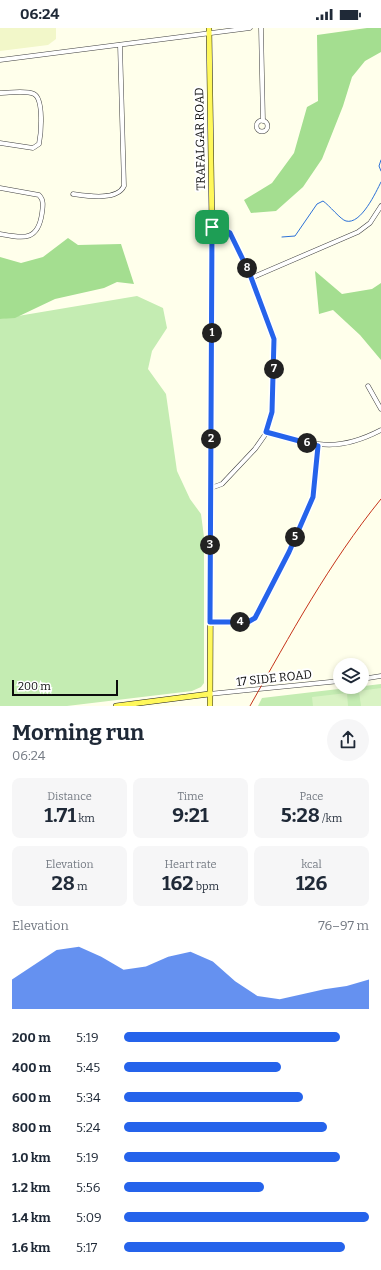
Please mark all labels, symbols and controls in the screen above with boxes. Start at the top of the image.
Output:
text: 06:24 [20,5,59,23]
street label: TRAFALGAR ROAD [192,87,208,191]
pin [195,210,229,244]
icon: arrive [201,216,223,238]
pin: 8 [237,258,257,278]
text: 8 [244,261,250,274]
pin: 1 [202,323,222,343]
text: 1 [210,326,214,339]
pin: 7 [264,359,284,379]
text: 7 [271,362,277,375]
pin: 2 [201,429,221,449]
text: 2 [208,432,214,445]
pin: 6 [297,433,317,453]
text: 6 [304,436,310,449]
pin: 5 [285,527,305,547]
text: 5 [292,530,298,543]
pin: 3 [200,535,220,555]
text: 3 [207,538,213,551]
pin: 4 [230,612,250,632]
text: 4 [237,615,243,628]
map controls [333,658,369,694]
button: layers [333,658,369,694]
street label: 17 SIDE ROAD [235,667,313,689]
scale bar [12,678,118,697]
text: 200 m [18,680,51,693]
text: Morning run [12,719,144,746]
button: share [327,719,369,761]
text: 06:24 [12,748,45,763]
text: Distance [47,790,92,803]
text: Time [178,790,203,803]
text: Pace [300,790,323,803]
text: 1.71 [44,803,76,827]
text: 9:21 [172,803,209,827]
text: 5:28 [281,803,320,827]
text: km [76,812,95,825]
text: /km [320,812,342,825]
text: Elevation [46,858,93,871]
text: Heart rate [164,858,217,871]
text: kcal [301,858,322,871]
text: 28 [51,871,75,895]
text: 162 [162,871,193,895]
text: 126 [296,871,327,895]
text: m [75,880,88,893]
text: bpm [193,880,219,893]
text: Elevation [12,918,69,933]
text: 76–97 m [318,918,369,933]
text: 200 m [12,1030,51,1045]
text: 5:19 [76,1030,99,1045]
text: 400 m [12,1060,51,1075]
text: 5:45 [76,1060,100,1075]
text: 600 m [12,1090,51,1105]
text: 5:34 [76,1090,101,1105]
text: 800 m [12,1120,51,1135]
text: 5:24 [76,1120,100,1135]
text: 1.0 km [12,1150,51,1165]
text: 5:19 [76,1150,99,1165]
text: 1.2 km [12,1180,50,1195]
text: 5:56 [76,1180,100,1195]
text: 1.4 km [12,1210,51,1225]
text: 5:09 [76,1210,102,1225]
text: 1.6 km [12,1240,50,1255]
text: 5:17 [76,1240,97,1255]

